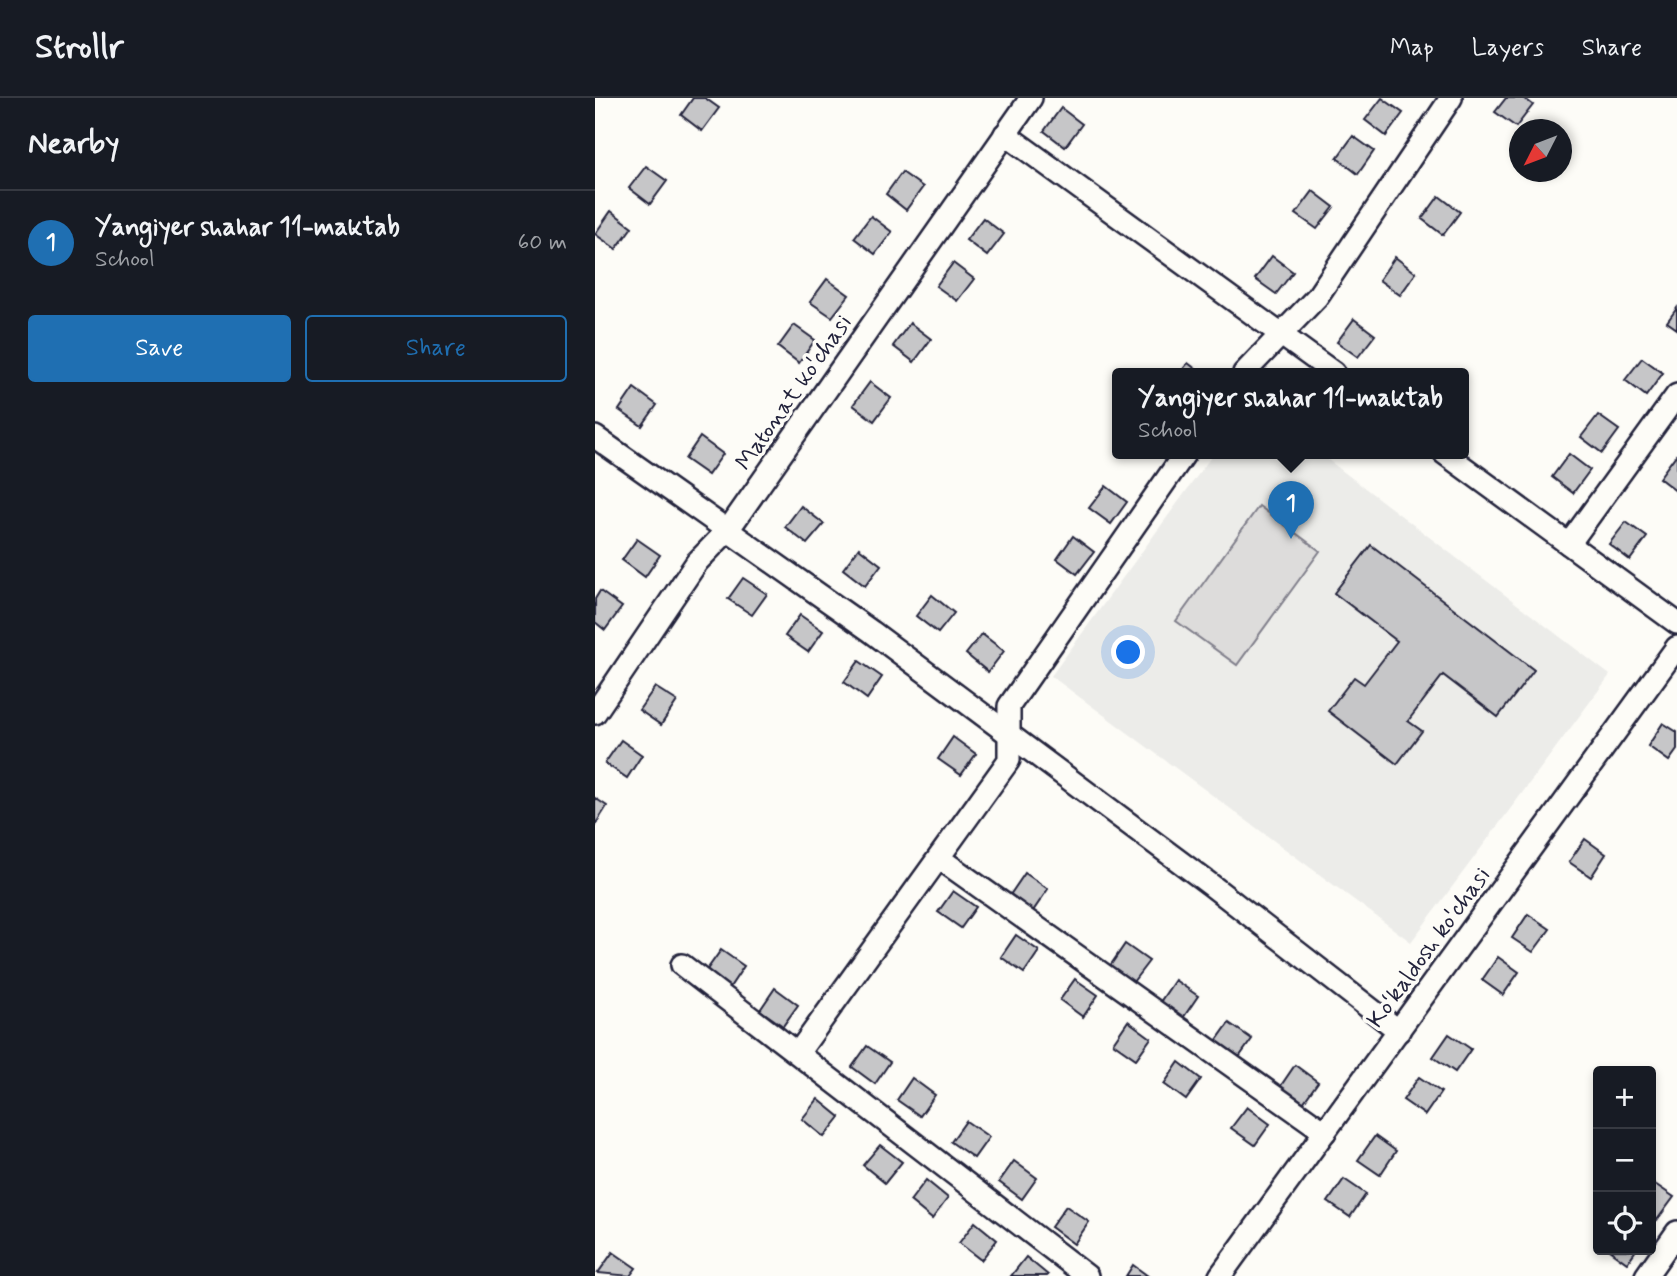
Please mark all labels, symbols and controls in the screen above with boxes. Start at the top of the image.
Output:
text: Strollr [35,26,124,70]
text: Map [1390,33,1434,64]
text: Layers [1472,33,1544,64]
text: Share [1582,33,1642,64]
north arrow [1509,119,1572,182]
text: Nearby [28,124,119,163]
text: Yangiyer shahar 11-maktab [95,211,400,245]
text: 1 [46,228,56,258]
text: 60 m [518,228,567,258]
text: School [95,245,155,275]
street label: Matonat ko'chasi [729,309,860,477]
button: Save [28,315,291,382]
button: Share [305,315,567,382]
popup [1112,368,1469,459]
text: Yangiyer shahar 11-maktab [1138,382,1443,416]
text: School [1138,416,1198,446]
pin: 1 [1268,481,1314,539]
your location [1111,635,1145,669]
street label: Ko‘kaldosh ko'chasi [1360,861,1498,1034]
map controls [1593,1066,1656,1255]
button: + [1593,1066,1656,1129]
button: − [1593,1129,1656,1192]
button: locate [1593,1192,1656,1255]

